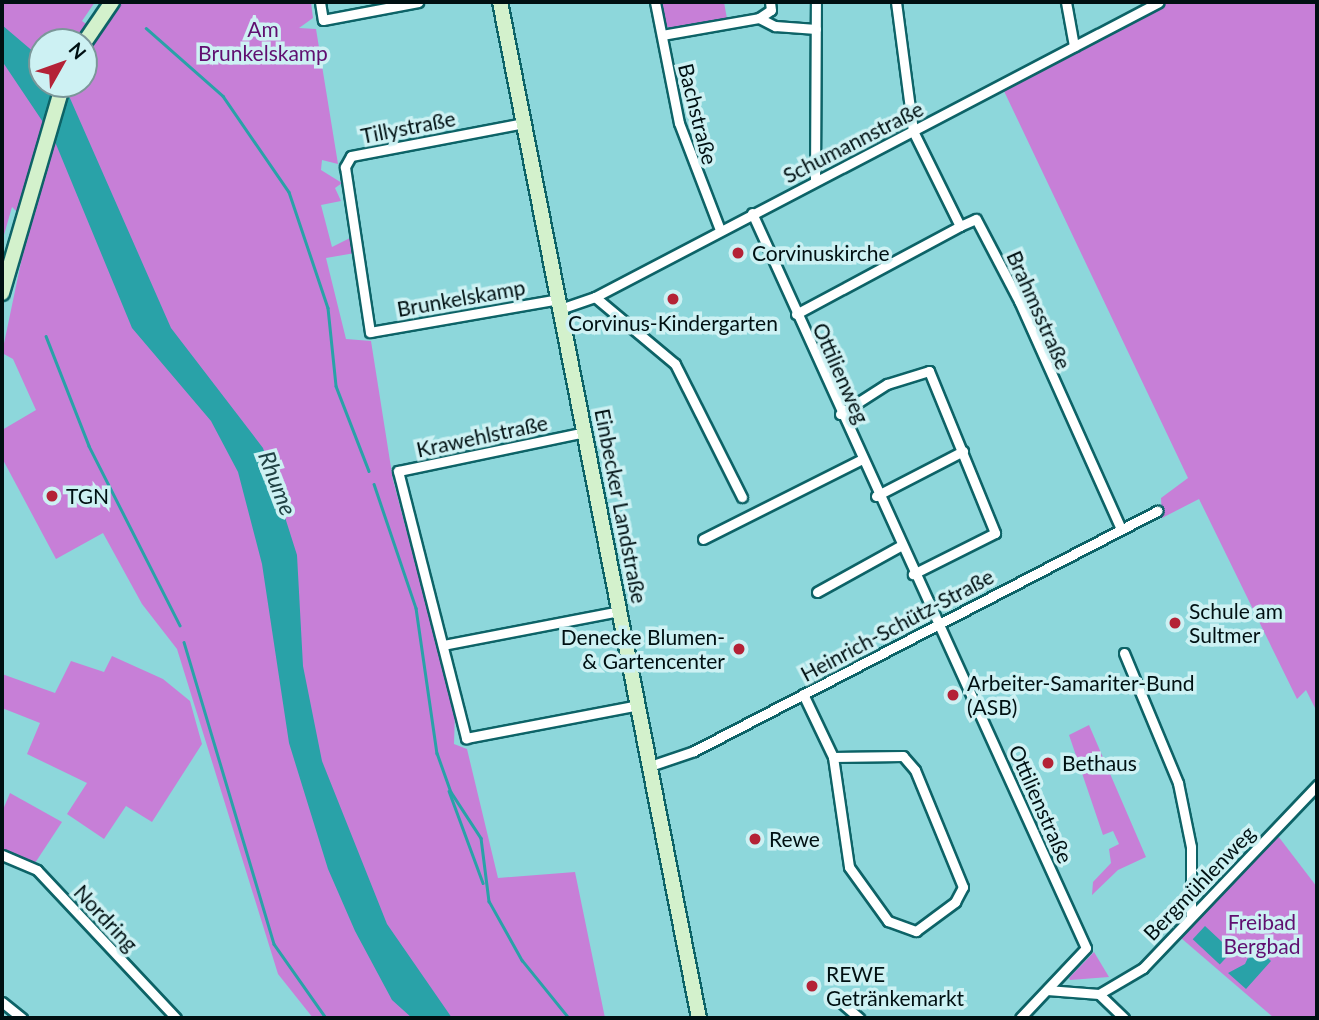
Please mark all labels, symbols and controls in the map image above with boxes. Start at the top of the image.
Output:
park label: Am Brunkelskamp [198,16,328,66]
north arrow [28,28,98,98]
text: N [64,37,91,63]
street label: Bachstraße [673,61,723,167]
street label: Schumannstraße [779,96,927,188]
street label: Tillystraße [359,105,457,149]
place label: Corvinuskirche [752,240,890,266]
marker: Corvinuskirche [730,245,746,261]
street label: Brahmsstraße [1002,247,1076,373]
street label: Brunkelskamp [395,274,527,322]
marker: Corvinus-Kindergarten [665,291,681,307]
place label: Corvinus-Kindergarten [568,310,778,336]
street label: Ottilienweg [808,319,874,427]
street label: Einbecker Landstraße [590,406,652,606]
street label: Krawehlstraße [414,410,550,462]
water label: Rhume [253,447,303,519]
place label: TGN [66,483,109,509]
marker: TGN [44,488,60,504]
street label: Heinrich-Schütz-Straße [796,563,998,687]
place label: Schule am Sultmer [1189,598,1283,648]
marker: Schule am Sultmer [1167,615,1183,631]
place label: Denecke Blumen- & Gartencenter [561,624,725,674]
marker: Denecke Blumen- & Gartencenter [731,641,747,657]
place label: Arbeiter-Samariter-Bund (ASB) [967,670,1194,720]
marker: Arbeiter-Samariter-Bund (ASB) [945,687,961,703]
street label: Ottilienstraße [1004,741,1078,867]
place label: Bethaus [1062,750,1137,776]
marker: Bethaus [1040,755,1056,771]
street label: Bergmühlenweg [1138,820,1260,946]
place label: Rewe [769,826,820,852]
marker: Rewe [747,831,763,847]
street label: Nordring [69,879,143,957]
park label: Freibad Bergbad [1224,909,1300,959]
place label: REWE Getränkemarkt [826,961,964,1011]
marker: REWE Getränkemarkt [804,978,820,994]

